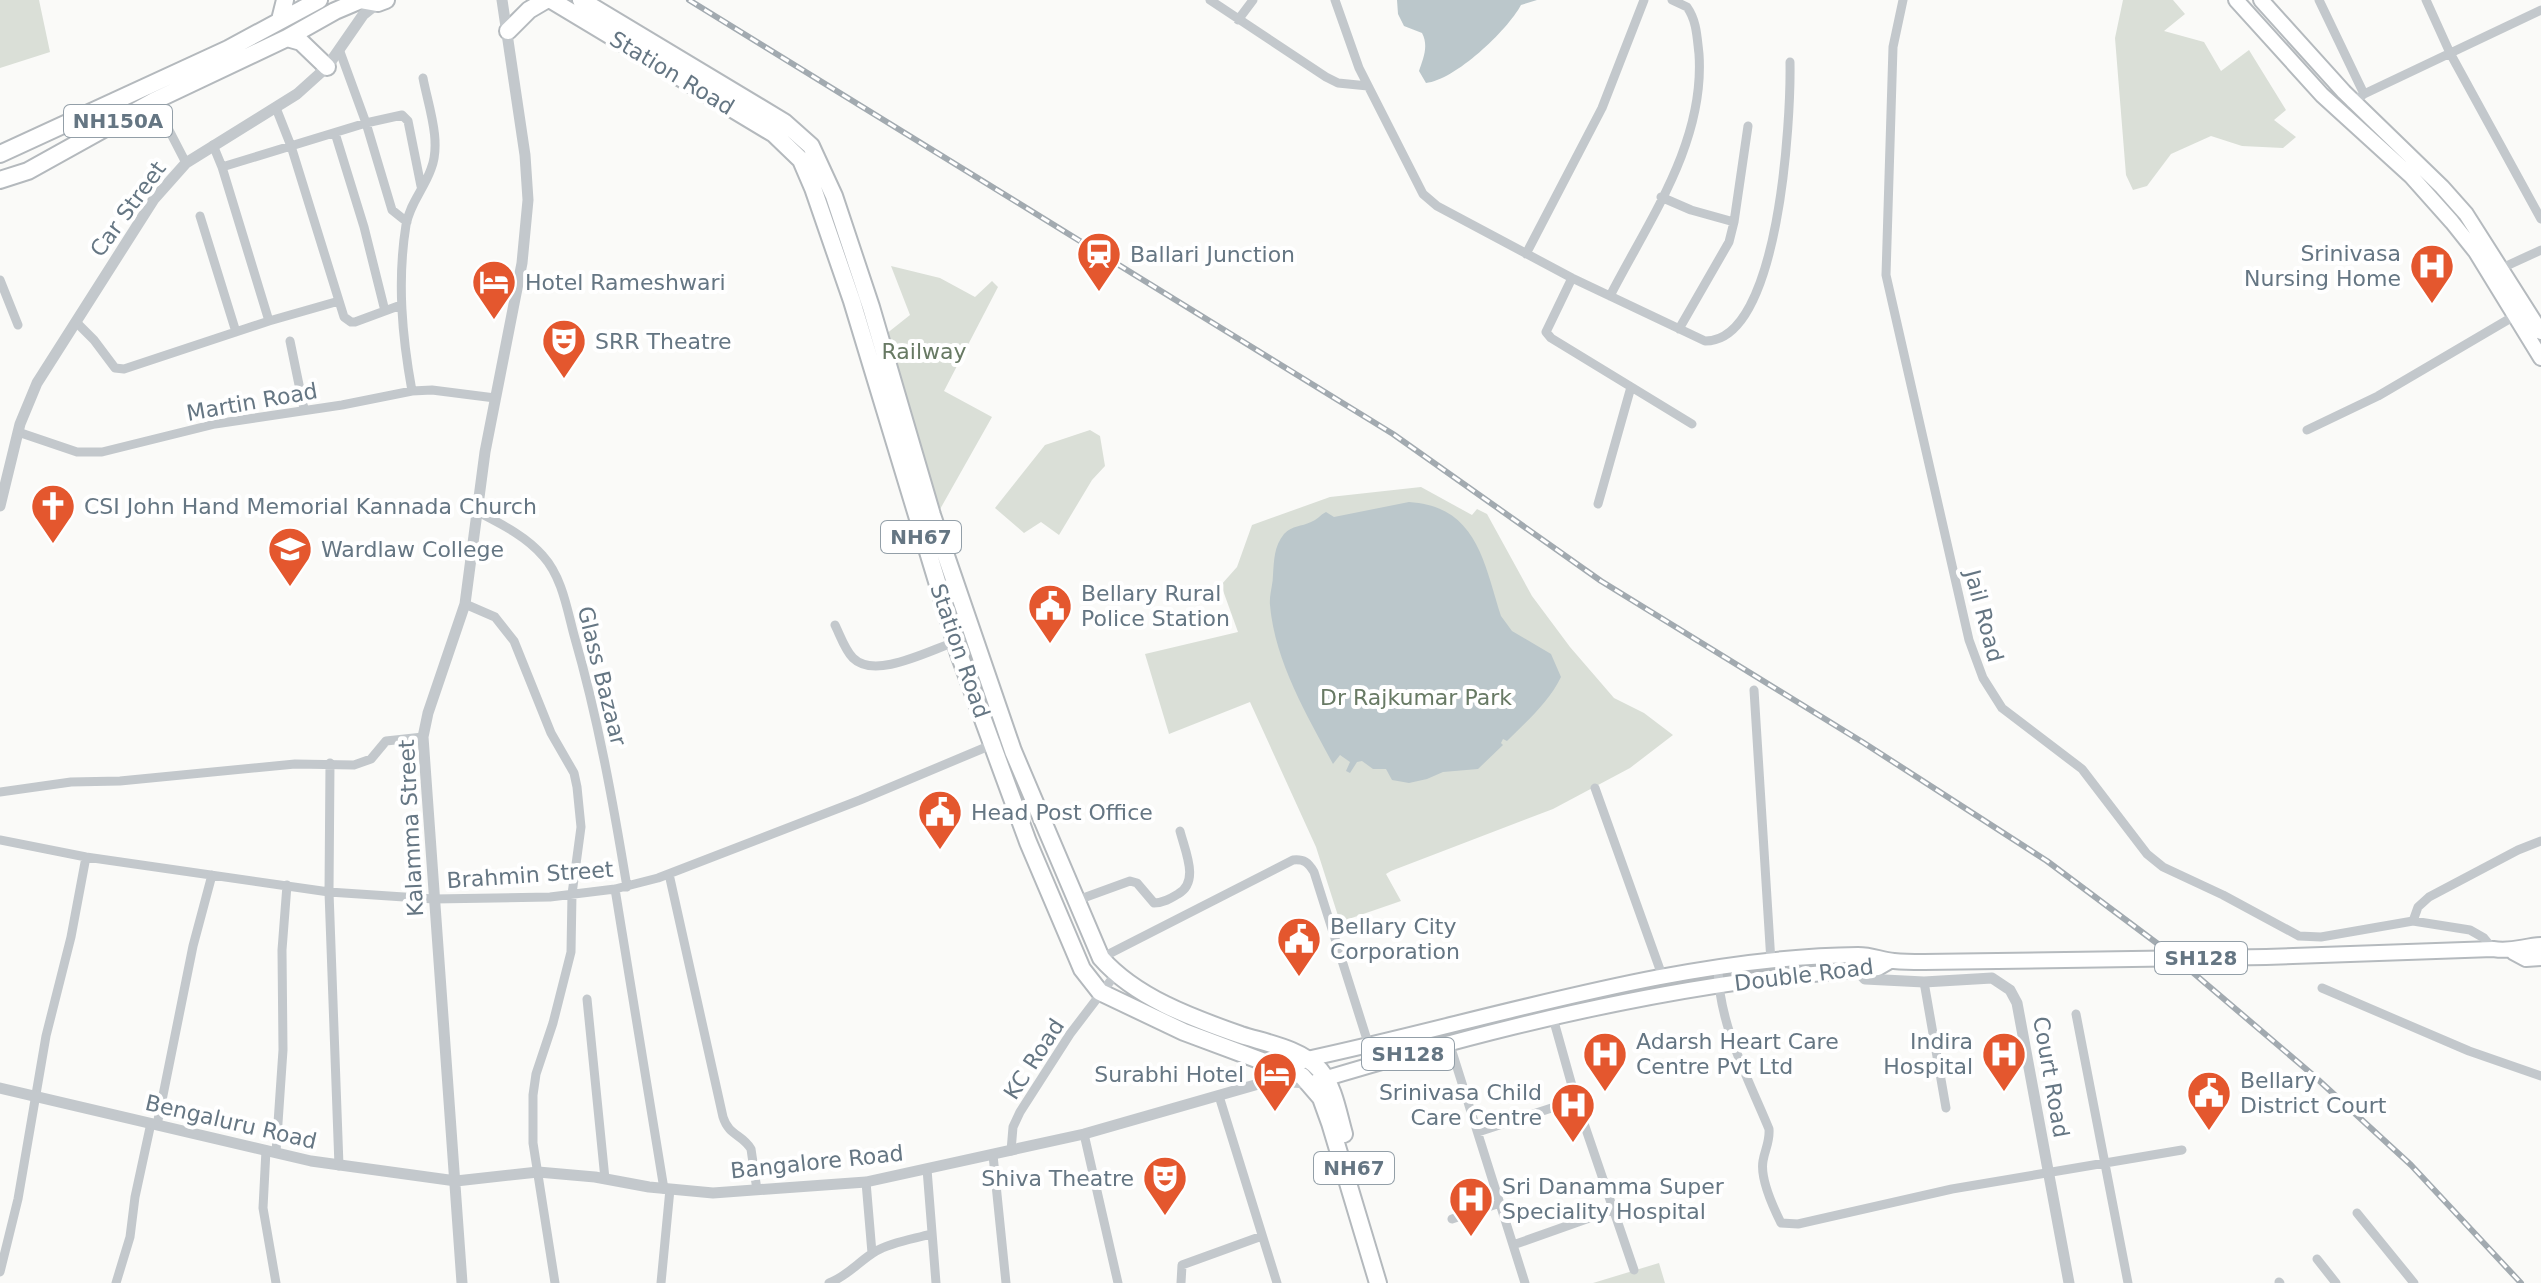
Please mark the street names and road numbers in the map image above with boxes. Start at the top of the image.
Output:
street label: Station Road [605,26,739,120]
road number: NH150A [64,105,172,137]
street label: Car Street [85,156,171,262]
street label: Martin Road [185,378,319,426]
road number: NH67 [881,521,961,553]
street label: Jail Road [1959,565,2008,665]
street label: Station Road [925,581,995,721]
street label: Glass Bazaar [573,604,632,749]
street label: Kalamma Street [394,738,428,917]
street label: Brahmin Street [446,857,614,893]
road number: SH128 [2155,942,2247,974]
street label: Double Road [1733,954,1875,996]
street label: KC Road [999,1014,1069,1104]
street label: Court Road [2028,1014,2074,1140]
road number: SH128 [1362,1038,1454,1070]
street label: Bengaluru Road [143,1090,319,1154]
street label: Bangalore Road [729,1140,905,1184]
road number: NH67 [1314,1152,1394,1184]

